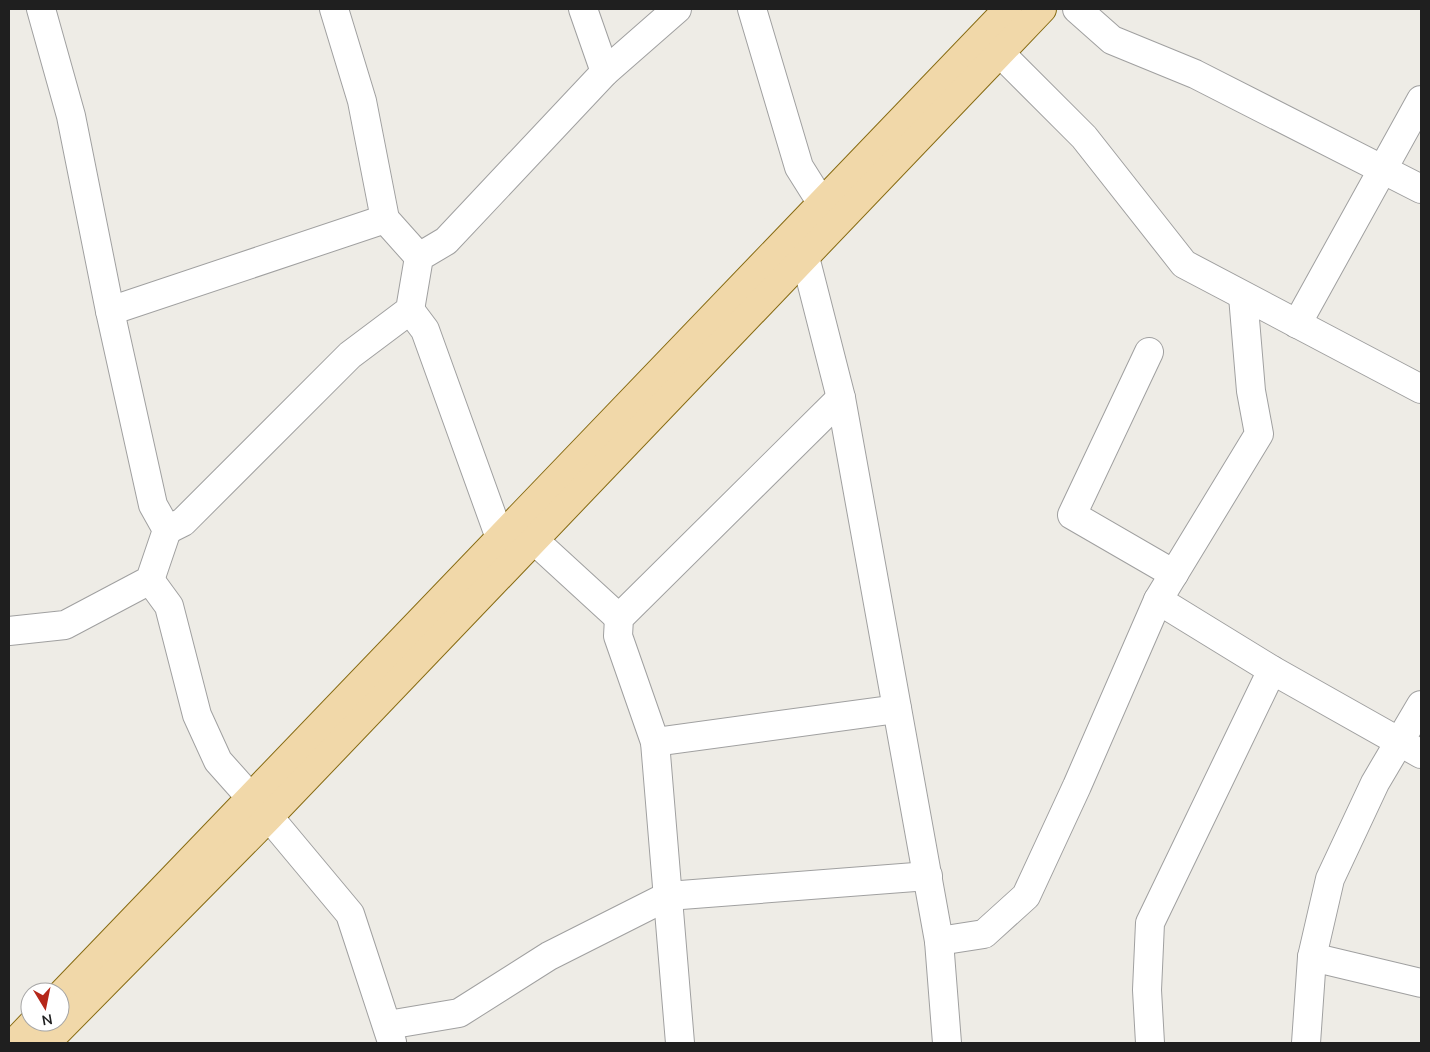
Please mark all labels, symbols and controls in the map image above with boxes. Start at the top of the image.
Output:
north arrow [20,982,70,1032]
text: N [40,1010,54,1030]

